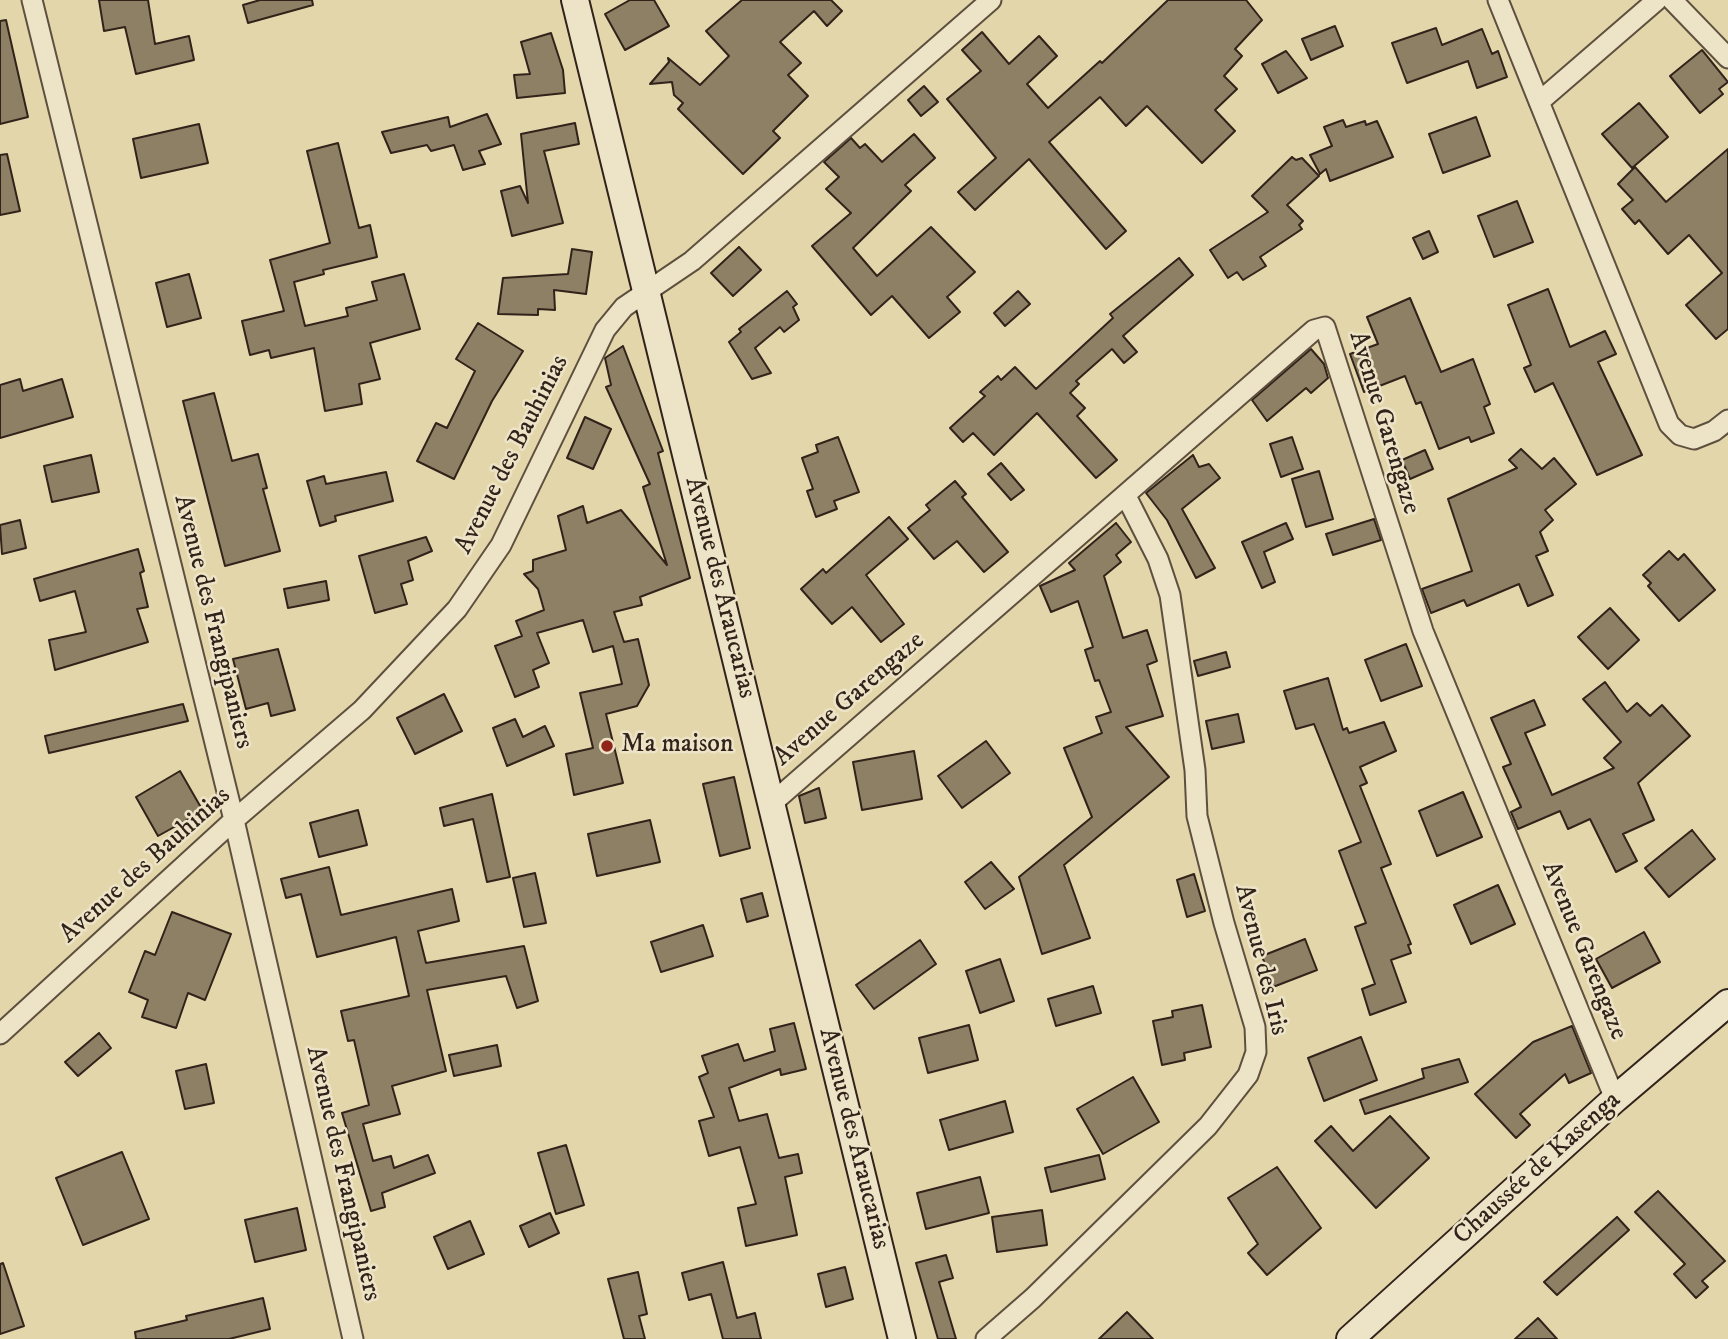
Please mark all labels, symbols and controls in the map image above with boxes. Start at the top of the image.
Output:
street label: Avenue Garengaze [1340,328,1426,518]
street label: Avenue des Bauhinias [449,350,577,560]
street label: Avenue des Araucarias [676,474,762,702]
street label: Avenue des Frangipaniers [165,492,259,752]
street label: Avenue Garengaze [768,626,932,774]
place label: Ma maison [621,730,734,762]
marker: Ma maison [599,738,615,754]
street label: Avenue des Bauhinias [54,781,238,951]
street label: Avenue Garengaze [1533,857,1633,1045]
street label: Avenue des Iris [1226,881,1294,1039]
street label: Avenue des Araucarias [810,1025,896,1253]
street label: Avenue des Frangipaniers [298,1044,386,1304]
street label: Chaussée de Kasenga [1448,1086,1628,1252]

